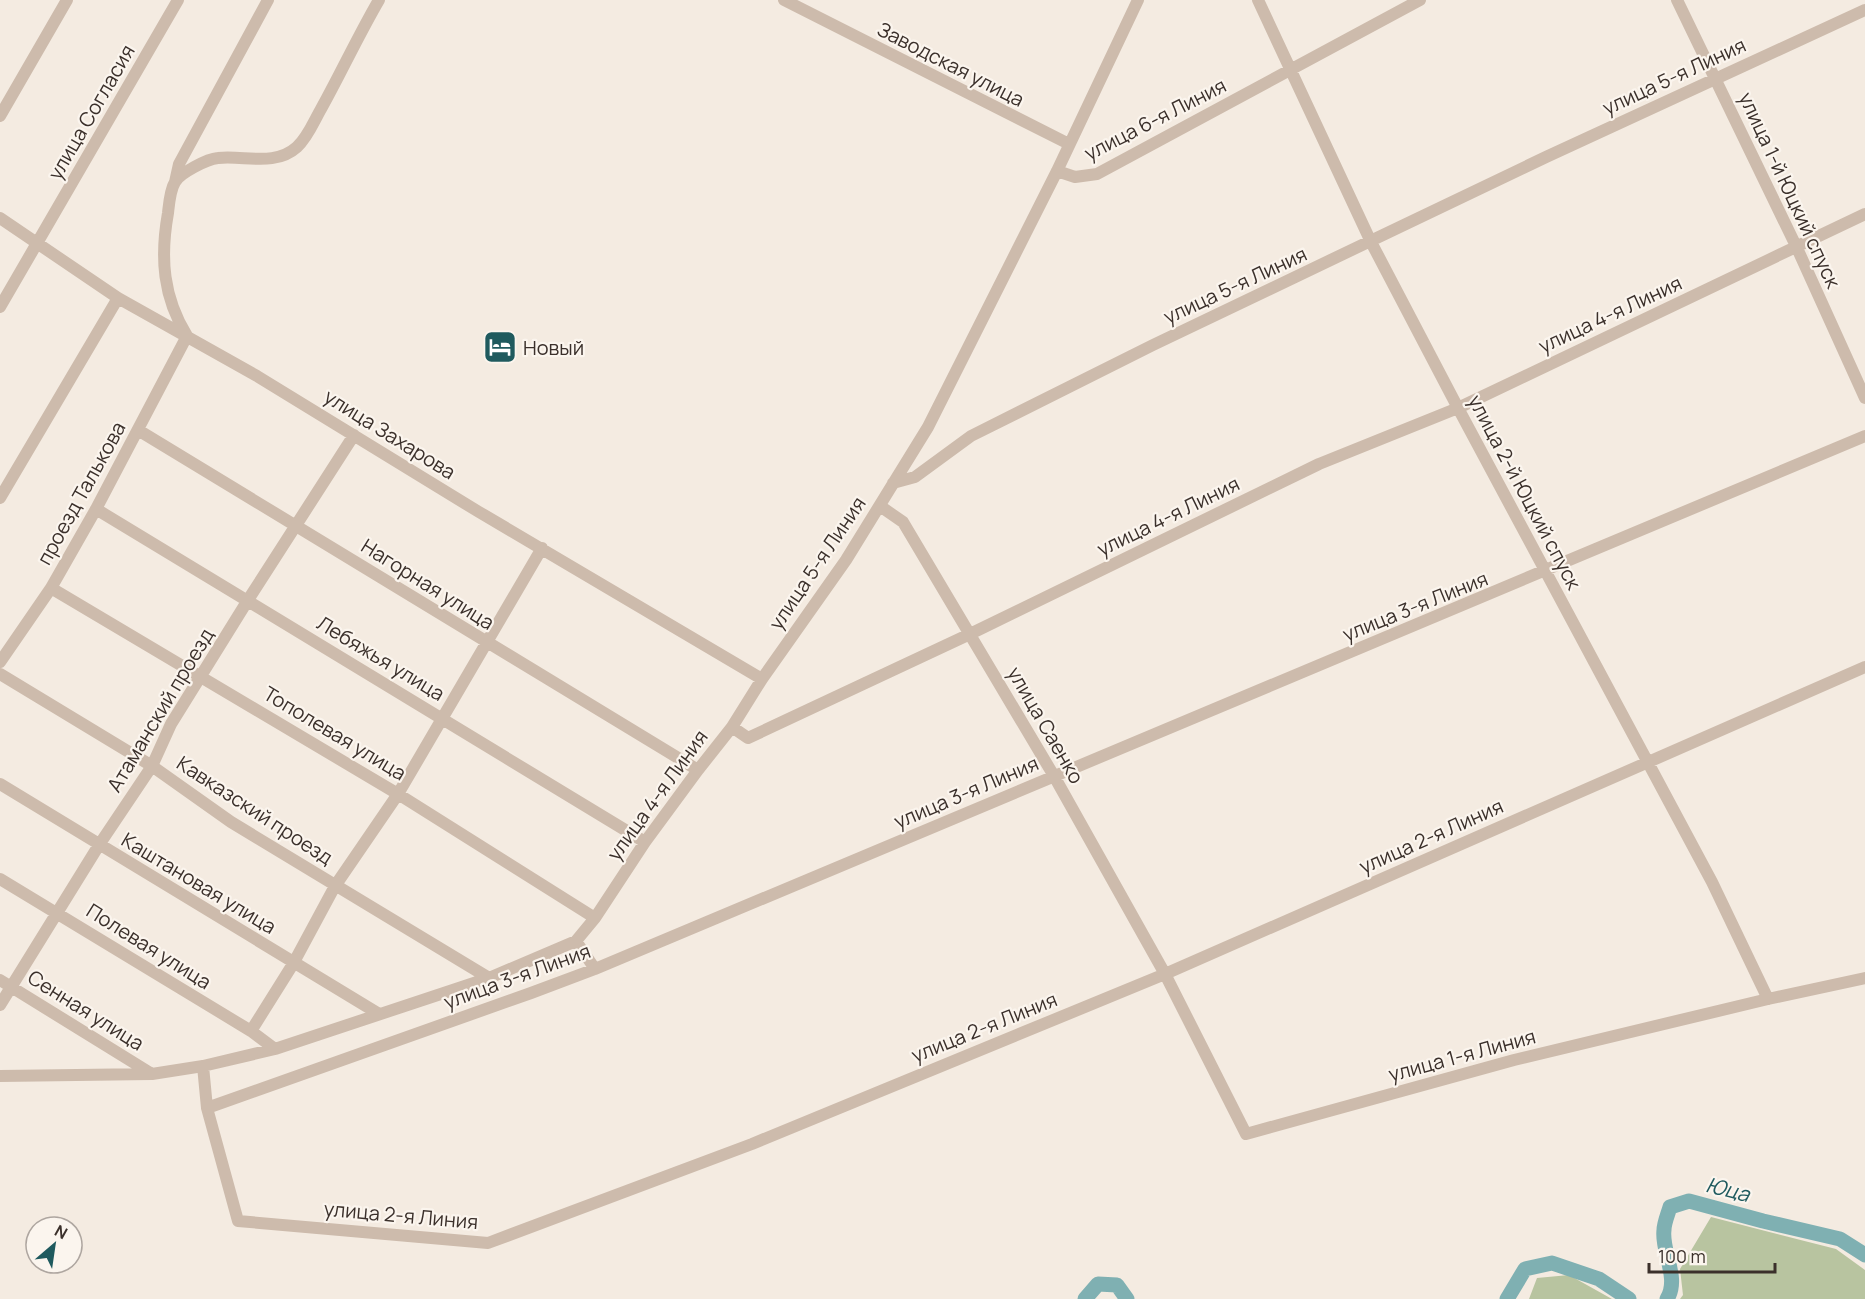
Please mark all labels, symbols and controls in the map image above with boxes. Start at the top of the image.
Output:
street label: Заводская улица [873,15,1029,113]
street label: улица 5-я Линия [1598,31,1750,121]
street label: улица Согласия [41,39,141,185]
street label: улица 6-я Линия [1079,72,1231,166]
street label: улица 1-й Юцкий спуск [1733,88,1848,293]
street label: улица 5-я Линия [1159,240,1311,330]
street label: улица 4-я Линия [1534,269,1686,359]
hotel icon: Новый [482,329,518,365]
place label: Новый [523,334,584,361]
street label: улица Захарова [319,383,461,485]
street label: улица 2-й Юцкий спуск [1462,390,1588,595]
street label: проезд Талькова [30,417,132,569]
street label: улица 4-я Линия [1092,470,1244,562]
street label: улица 5-я Линия [762,491,872,635]
street label: Нагорная улица [356,532,500,636]
street label: улица 3-я Линия [1338,565,1492,647]
street label: Лебяжья улица [312,609,450,707]
street label: Атаманский проезд [100,623,220,797]
street label: улица Саенко [1002,662,1091,789]
street label: Тополевая улица [259,680,411,786]
street label: улица 4-я Линия [600,724,714,866]
street label: Кавказский проезд [172,749,338,871]
street label: улица 3-я Линия [890,749,1042,835]
street label: улица 2-я Линия [1355,792,1507,880]
street label: Каштановая улица [117,826,281,940]
street label: Полевая улица [82,897,216,995]
street label: улица 3-я Линия [440,937,594,1015]
street label: Сенная улица [23,963,149,1057]
street label: улица 2-я Линия [907,985,1061,1069]
street label: улица 1-я Линия [1385,1022,1539,1088]
water label: Юца [1703,1170,1754,1208]
street label: улица 2-я Линия [323,1195,479,1235]
north arrow [24,1215,84,1275]
text: N [51,1219,72,1244]
scale bar [1649,1236,1775,1274]
text: 100 m [1658,1244,1706,1268]

